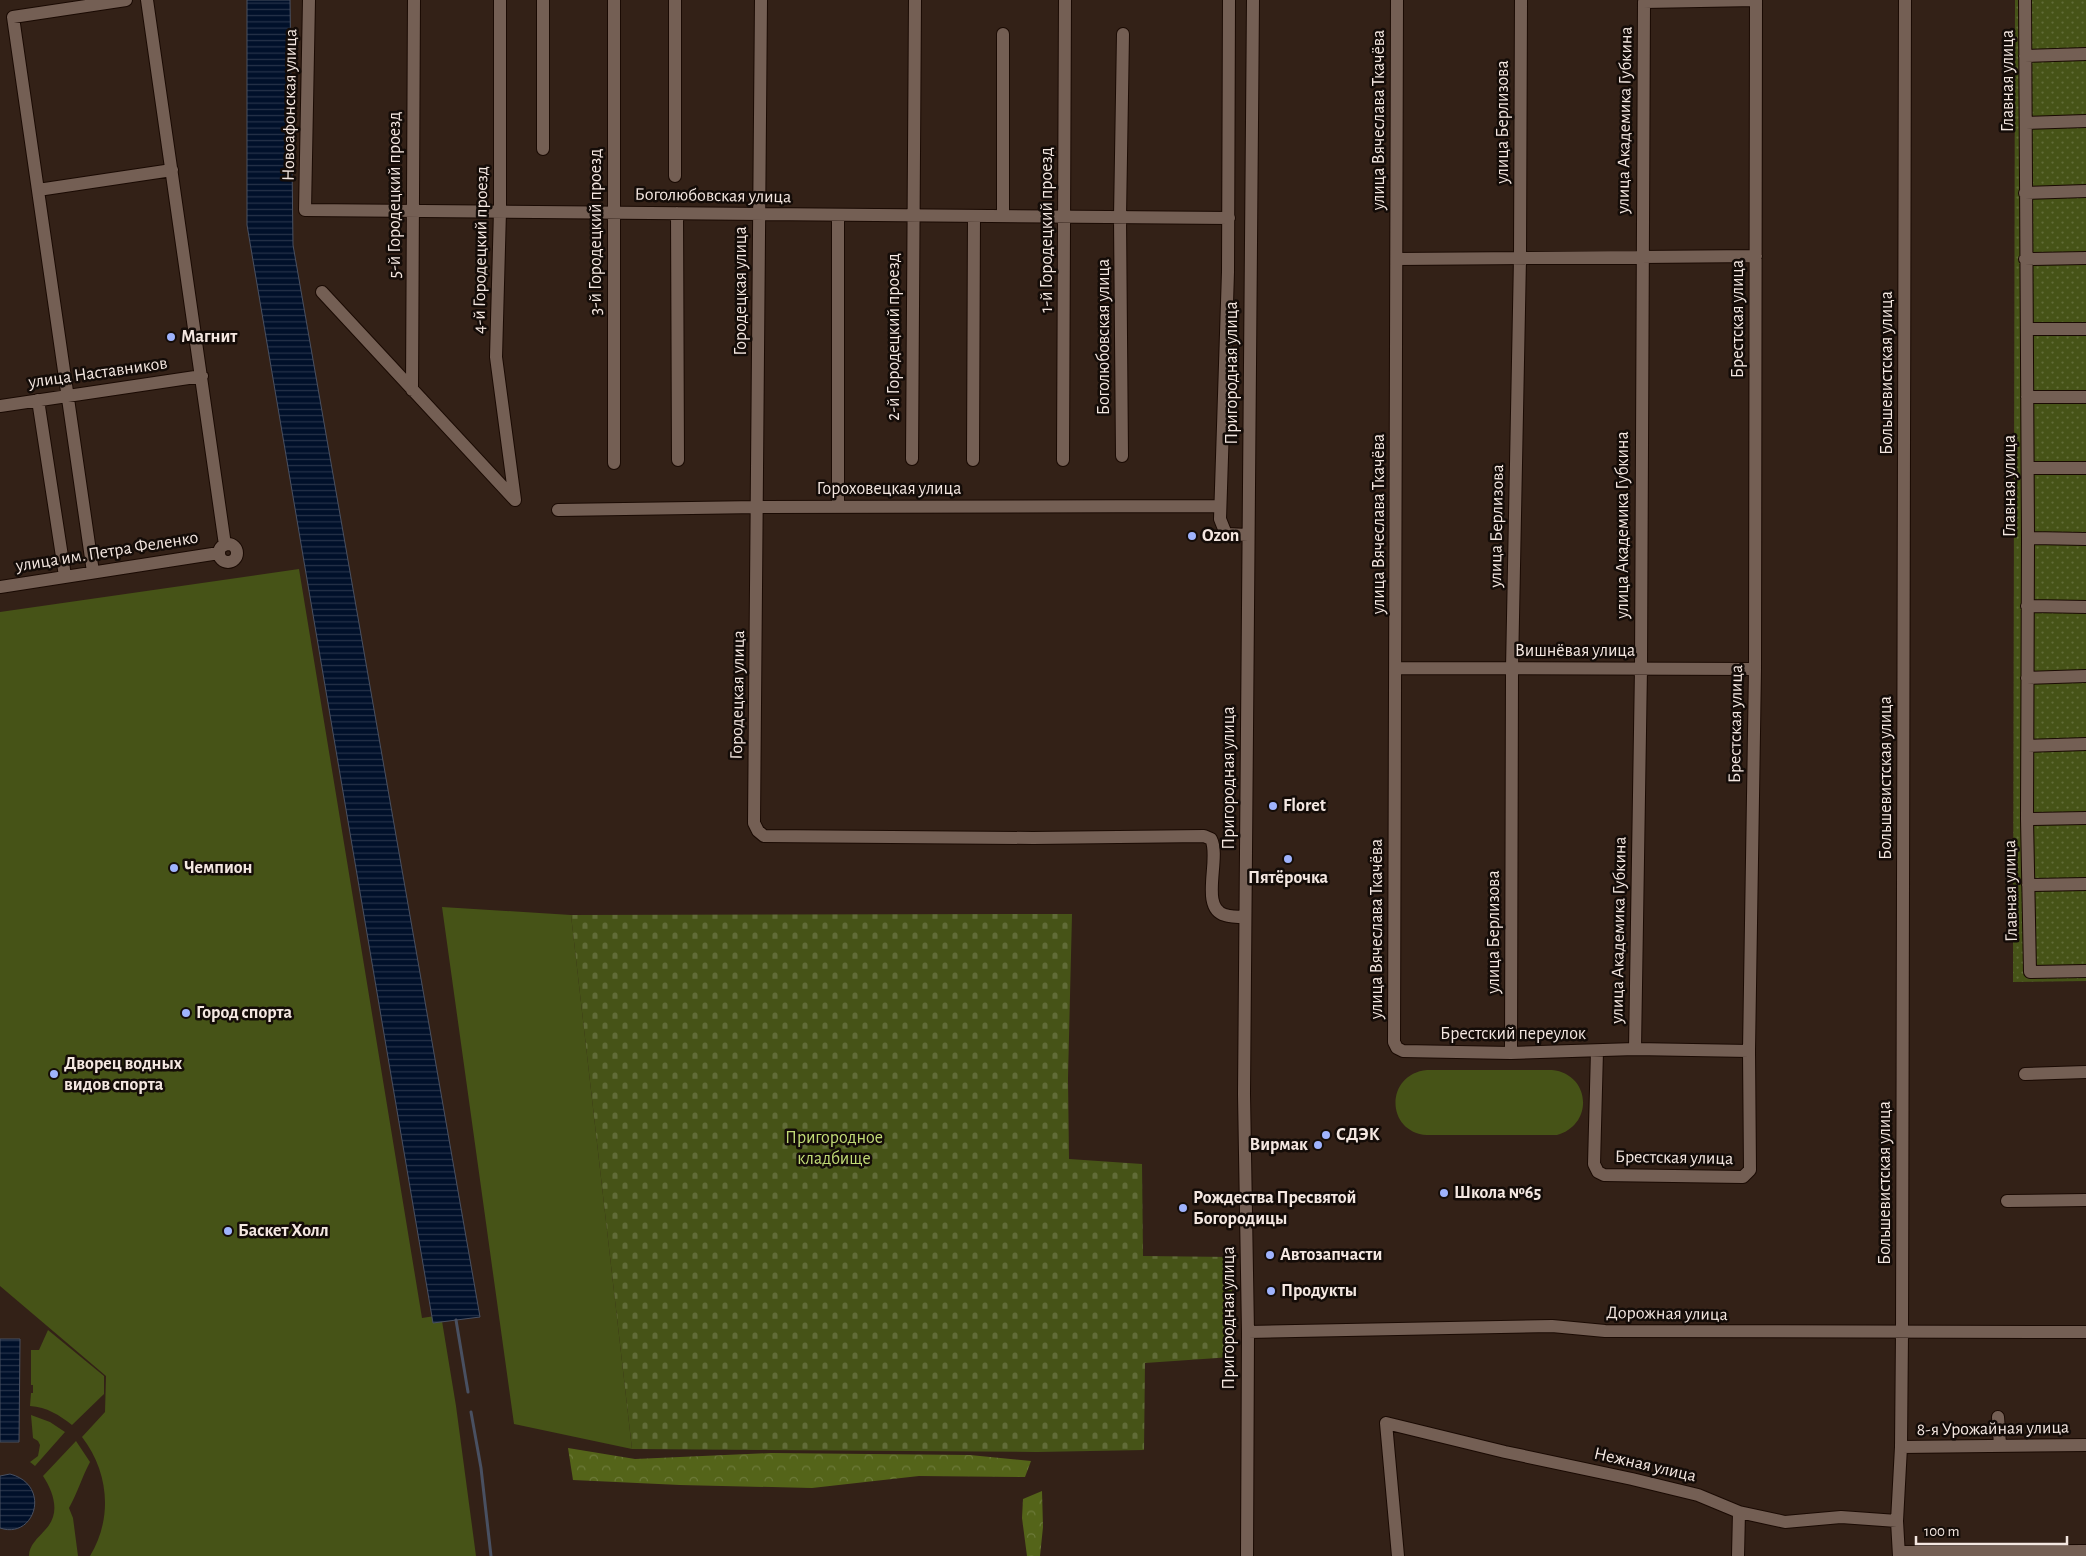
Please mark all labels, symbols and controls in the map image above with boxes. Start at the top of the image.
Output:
street label: улица Академика Губкина [1613,26,1636,215]
street label: Новоафонская улица [280,29,300,181]
street label: улица Вячеслава Ткачёва [1370,30,1388,211]
street label: Главная улица [1999,30,2017,132]
street label: улица Берлизова [1494,60,1512,185]
street label: 5-й Городецкий проезд [386,112,404,278]
street label: 1-й Городецкий проезд [1038,147,1056,313]
street label: 3-й Городецкий проезд [587,149,605,315]
street label: 4-й Городецкий проезд [471,166,491,334]
street label: Боголюбовская улица [634,185,792,206]
street label: Городецкая улица [732,226,750,356]
street label: 2-й Городецкий проезд [885,253,903,421]
street label: Боголюбовская улица [1094,259,1113,415]
street label: Брестская улица [1729,260,1747,378]
street label: Большевистская улица [1878,291,1896,455]
street label: Пригородная улица [1223,301,1241,445]
place label: Магнит [181,328,238,346]
marker: Магнит [165,331,177,343]
street label: улица Наставников [26,354,169,392]
street label: улица Академика Губкина [1613,431,1632,620]
street label: улица Вячеслава Ткачёва [1370,434,1388,615]
street label: Главная улица [2001,435,2019,537]
street label: улица Берлизова [1487,464,1507,589]
street label: Гороховецкая улица [817,480,961,498]
place label: Ozon [1202,527,1239,545]
street label: улица им. Петра Феленко [13,529,200,575]
marker: Ozon [1186,530,1198,542]
street label: Городецкая улица [728,630,748,760]
street label: Вишнёвая улица [1515,642,1635,660]
street label: Брестская улица [1726,665,1746,783]
street label: Большевистская улица [1877,696,1895,860]
street label: Пригородная улица [1220,706,1238,850]
place label: Floret [1283,797,1326,815]
marker: Floret [1267,800,1279,812]
street label: улица Академика Губкина [1607,836,1630,1025]
street label: улица Вячеслава Ткачёва [1368,839,1386,1020]
street label: Главная улица [2001,840,2021,942]
marker: Пятёрочка [1282,853,1294,865]
place label: Чемпион [184,859,252,877]
marker: Чемпион [168,862,180,874]
place label: Пятёрочка [1248,869,1329,887]
street label: улица Берлизова [1485,870,1503,995]
place label: Город спорта [196,1004,293,1022]
marker: Город спорта [180,1007,192,1019]
street label: Брестский переулок [1440,1025,1587,1043]
place label: Дворец водных видов спорта [64,1055,183,1094]
marker: Дворец водных видов спорта [48,1068,60,1080]
street label: Большевистская улица [1876,1101,1894,1265]
place label: СДЭК [1336,1126,1380,1144]
park label: Пригородное кладбище [785,1129,883,1168]
marker: СДЭК [1320,1129,1332,1141]
place label: Вирмак [1250,1136,1308,1154]
marker: Вирмак [1312,1139,1324,1151]
street label: Брестская улица [1615,1148,1733,1168]
place label: Школа №65 [1454,1184,1541,1202]
marker: Школа №65 [1438,1187,1450,1199]
place label: Рождества Пресвятой Богородицы [1193,1189,1356,1228]
marker: Рождества Пресвятой Богородицы [1177,1202,1189,1214]
place label: Баскет Холл [238,1222,329,1240]
marker: Баскет Холл [222,1225,234,1237]
street label: Пригородная улица [1220,1246,1238,1390]
place label: Автозапчасти [1280,1246,1382,1264]
marker: Автозапчасти [1264,1249,1276,1261]
place label: Продукты [1281,1282,1357,1300]
marker: Продукты [1265,1285,1277,1297]
street label: Дорожная улица [1606,1304,1728,1324]
street label: 8-я Урожайная улица [1917,1419,2069,1439]
street label: Нежная улица [1592,1445,1698,1485]
scale bar [1916,1514,2067,1546]
text: 100 m [1924,1524,1959,1539]

